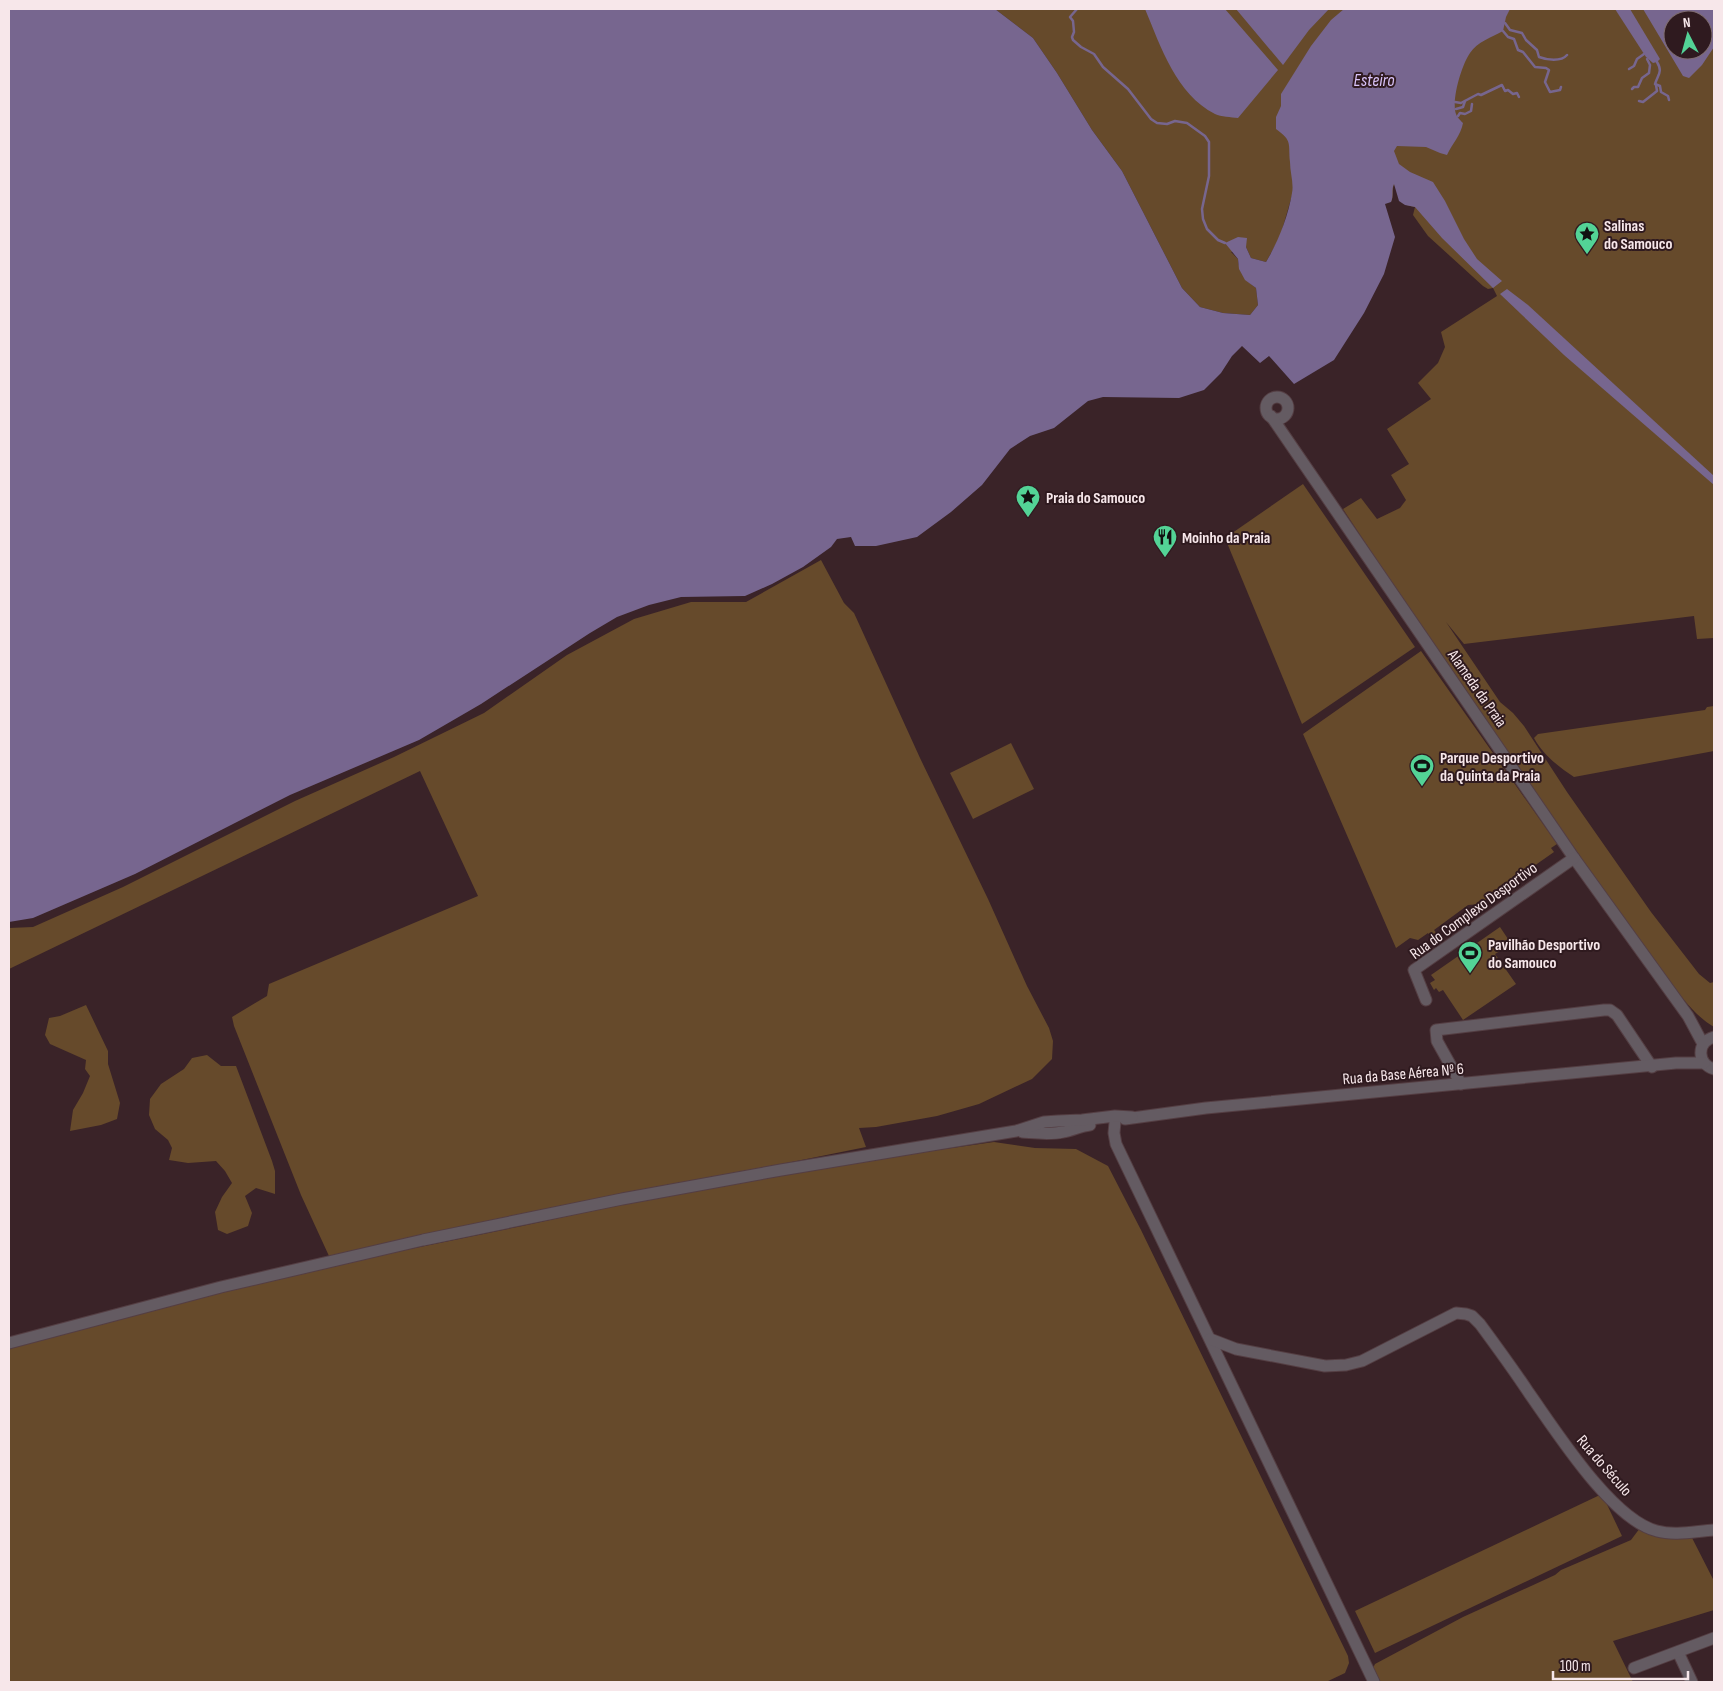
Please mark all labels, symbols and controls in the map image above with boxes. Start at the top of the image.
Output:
north arrow [1663,10,1713,60]
text: N [1682,14,1691,31]
water label: Esteiro [1353,70,1395,91]
place label: Salinas do Samouco [1604,217,1672,254]
place icon: Salinas do Samouco [1574,221,1600,255]
place icon: Praia do Samouco [1015,484,1041,518]
place label: Praia do Samouco [1046,489,1145,508]
restaurant icon: Moinho da Praia [1152,524,1178,558]
place label: Moinho da Praia [1182,529,1270,548]
street label: Alameda da Praia [1443,646,1510,731]
place label: Parque Desportivo da Quinta da Praia [1440,749,1544,786]
sports icon: Parque Desportivo da Quinta da Praia [1409,753,1435,787]
street label: Rua do Complexo Desportivo [1407,859,1541,964]
place label: Pavilhão Desportivo do Samouco [1488,936,1600,973]
sports icon: Pavilhão Desportivo do Samouco [1457,940,1483,974]
street label: Rua da Base Aérea Nº 6 [1342,1060,1465,1089]
street label: Rua do Século [1572,1432,1636,1500]
scale bar [1553,1648,1688,1680]
text: 100 m [1560,1657,1591,1676]

